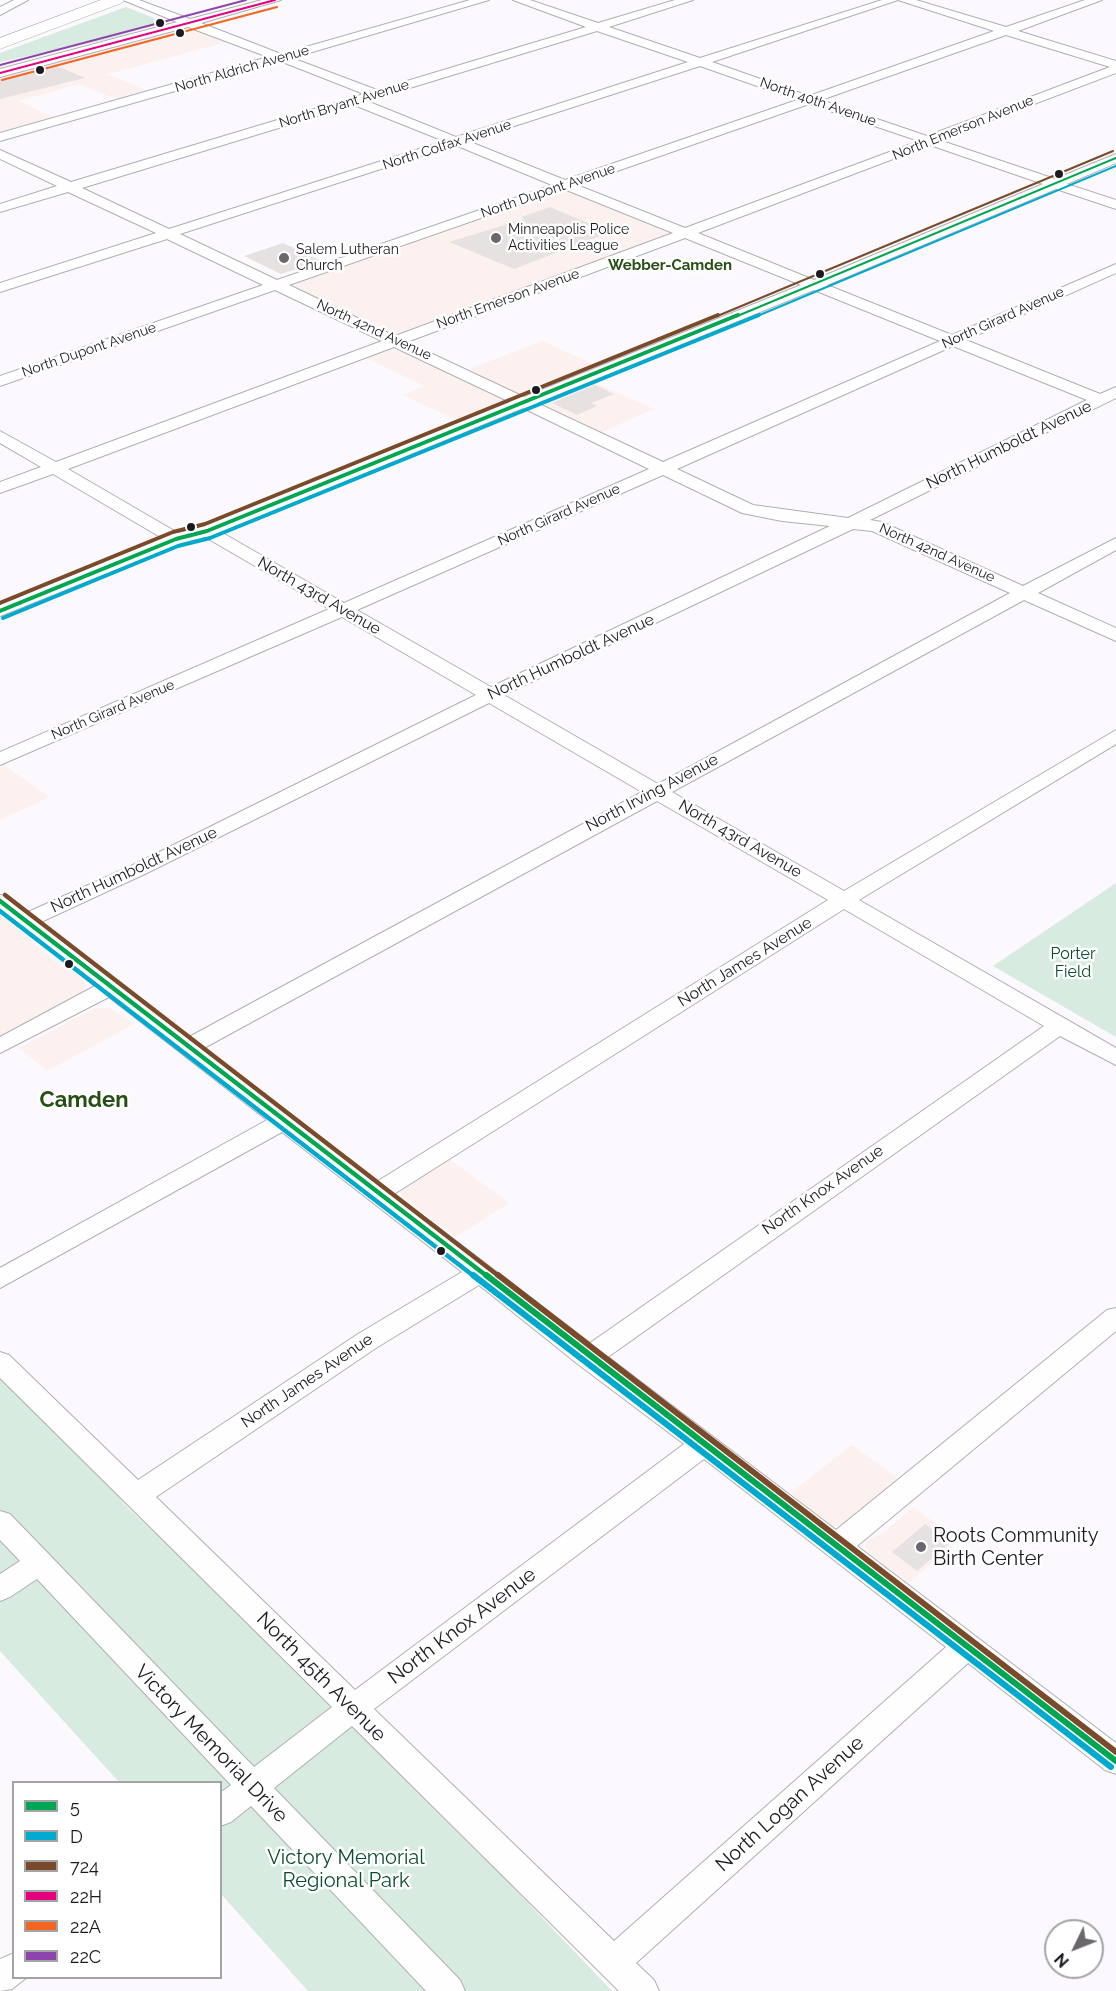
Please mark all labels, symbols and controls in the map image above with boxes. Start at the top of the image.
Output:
unlabelled marker [154,17,166,29]
unlabelled marker [174,27,186,39]
street label: North Aldrich Avenue [173,42,311,96]
unlabelled marker [34,64,46,76]
street label: North 40th Avenue [758,74,878,130]
street label: North Bryant Avenue [277,76,411,132]
street label: North Emerson Avenue [890,92,1036,164]
street label: North Colfax Avenue [381,116,513,174]
street label: North Dupont Avenue [479,160,617,222]
unlabelled marker [1053,168,1065,180]
place label: Minneapolis Police Activities League [508,222,629,255]
marker: Minneapolis Police Activities League [489,231,503,245]
place label: Salem Lutheran Church [296,242,399,274]
marker: Salem Lutheran Church [277,251,291,265]
district label: Webber-Camden [608,256,732,274]
street label: North Emerson Avenue [434,265,582,333]
unlabelled marker [814,268,826,280]
street label: North Girard Avenue [939,283,1067,353]
street label: North 42nd Avenue [314,296,434,364]
street label: North Dupont Avenue [20,319,158,381]
unlabelled marker [530,384,542,396]
street label: North Humboldt Avenue [923,397,1095,493]
street label: North Girard Avenue [495,480,623,550]
street label: North 42nd Avenue [877,520,997,586]
unlabelled marker [185,521,197,533]
street label: North 43rd Avenue [254,553,384,639]
street label: North Humboldt Avenue [485,610,657,704]
street label: North Girard Avenue [49,676,177,744]
street label: North Irving Avenue [583,750,721,836]
street label: North 43rd Avenue [675,796,805,882]
street label: North Humboldt Avenue [48,823,220,917]
street label: North James Avenue [674,913,816,1011]
park label: Porter Field [1050,944,1096,982]
unlabelled marker [63,958,75,970]
district label: Camden [40,1087,128,1113]
street label: North Knox Avenue [759,1141,887,1239]
unlabelled marker [435,1245,447,1257]
street label: North James Avenue [238,1330,376,1432]
place label: Roots Community Birth Center [933,1524,1099,1571]
marker: Roots Community Birth Center [914,1540,928,1554]
street label: North Knox Avenue [383,1563,541,1689]
street label: North 45th Avenue [251,1607,391,1747]
street label: Victory Memorial Drive [129,1660,293,1828]
street label: North Logan Avenue [711,1731,869,1877]
legend [12,1781,222,1979]
text: 5 [70,1796,80,1817]
text: D [70,1826,83,1847]
park label: Victory Memorial Regional Park [267,1846,425,1893]
text: 724 [70,1856,99,1877]
text: 22H [70,1886,102,1907]
text: 22A [70,1916,101,1937]
north arrow [1044,1919,1104,1979]
text: 22C [70,1946,101,1967]
text: N [1051,1949,1073,1971]

